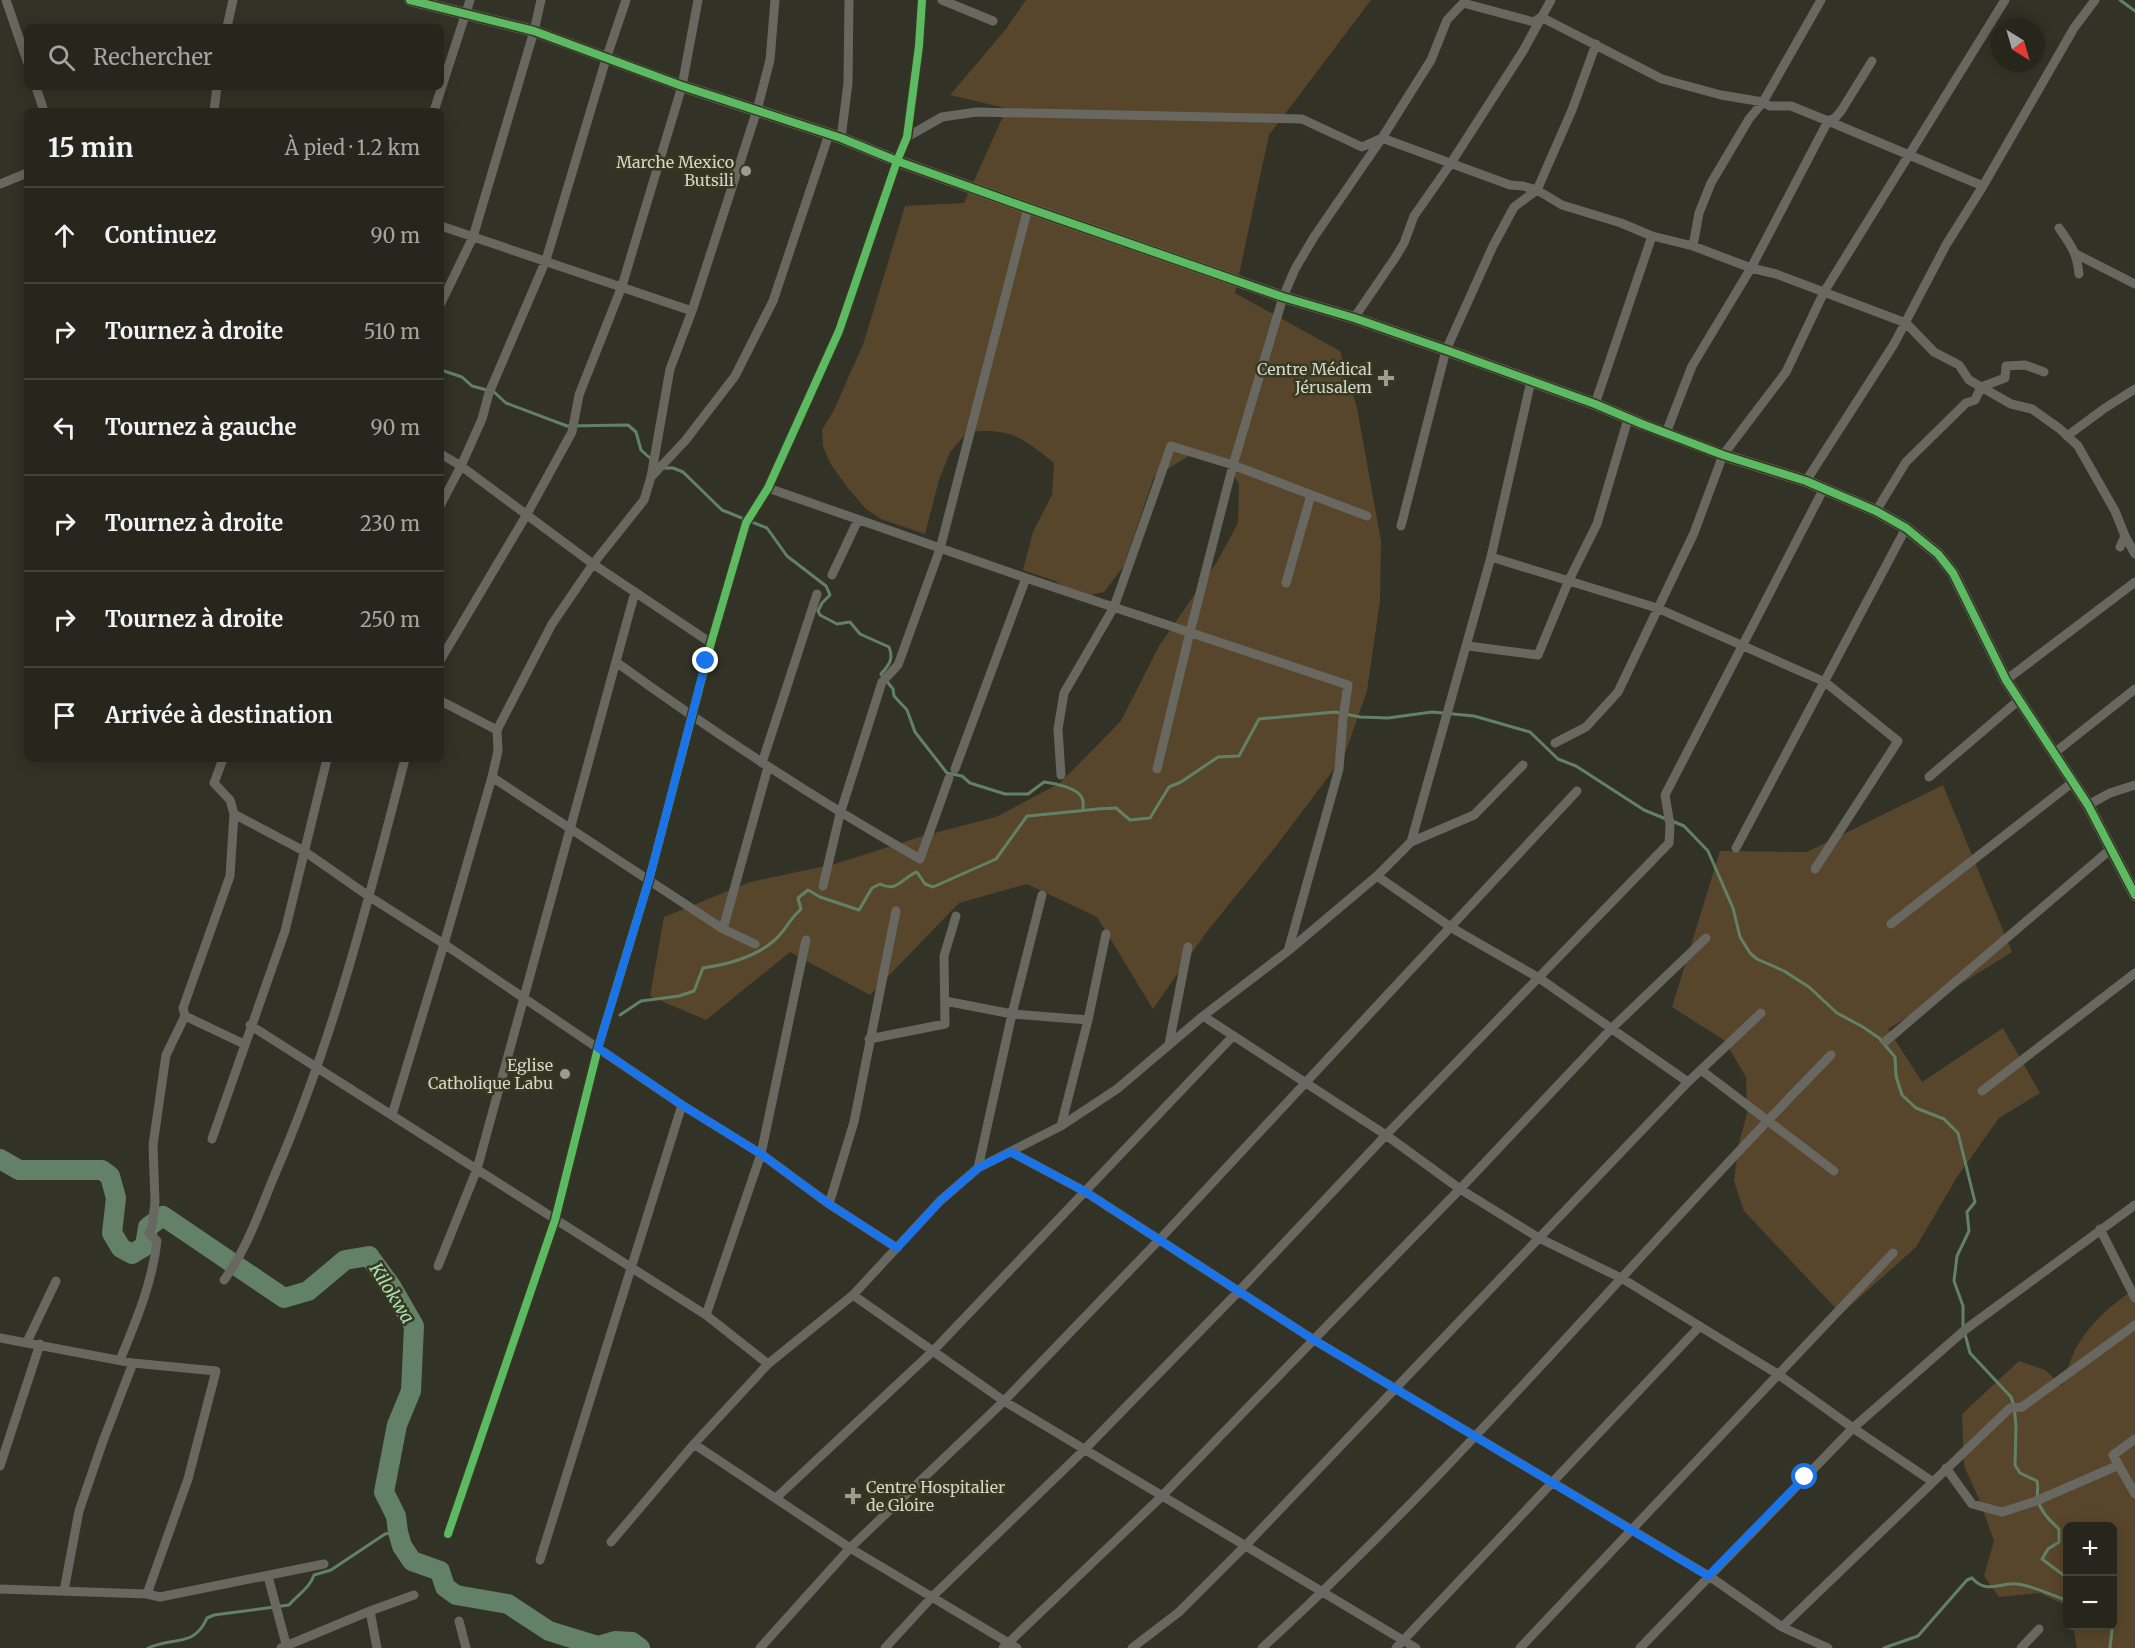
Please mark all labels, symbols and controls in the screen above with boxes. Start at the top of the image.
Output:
north arrow [1991,18,2045,72]
search box [24,24,444,90]
icon: search [45,41,78,74]
text: Rechercher [93,43,213,71]
text: 15 min [48,131,133,164]
text: À pied · 1.2 km [285,135,420,160]
place label: Marche Mexico Butsili [616,152,734,190]
marker: Marche Mexico Butsili [739,164,753,178]
icon: ahead [48,219,81,252]
text: Continuez [105,221,216,249]
text: 90 m [370,223,420,248]
icon: right [48,315,81,348]
text: Tournez à droite [105,317,283,345]
text: 510 m [364,319,420,344]
place label: Centre Médical Jérusalem [1257,359,1372,397]
marker: Centre Médical Jérusalem [1377,369,1395,387]
icon: left [48,411,81,444]
text: Tournez à gauche [105,413,296,441]
text: 90 m [370,415,420,440]
icon: right [48,507,81,540]
text: Tournez à droite [105,509,283,537]
text: 230 m [360,511,420,536]
icon: right [48,603,81,636]
text: Tournez à droite [105,605,283,633]
text: 250 m [360,607,420,632]
route end [692,647,718,673]
icon: arrive [48,699,81,732]
text: Arrivée à destination [105,701,333,729]
place label: Eglise Catholique Labu [428,1055,553,1093]
marker: Eglise Catholique Labu [558,1067,572,1081]
water label: Kilokwa [364,1257,420,1328]
route start [1791,1463,1817,1489]
place label: Centre Hospitalier de Gloire [866,1477,1005,1515]
marker: Centre Hospitalier de Gloire [844,1487,862,1505]
map controls [2063,1522,2117,1630]
button: + [2063,1522,2117,1576]
button: − [2063,1576,2117,1630]

